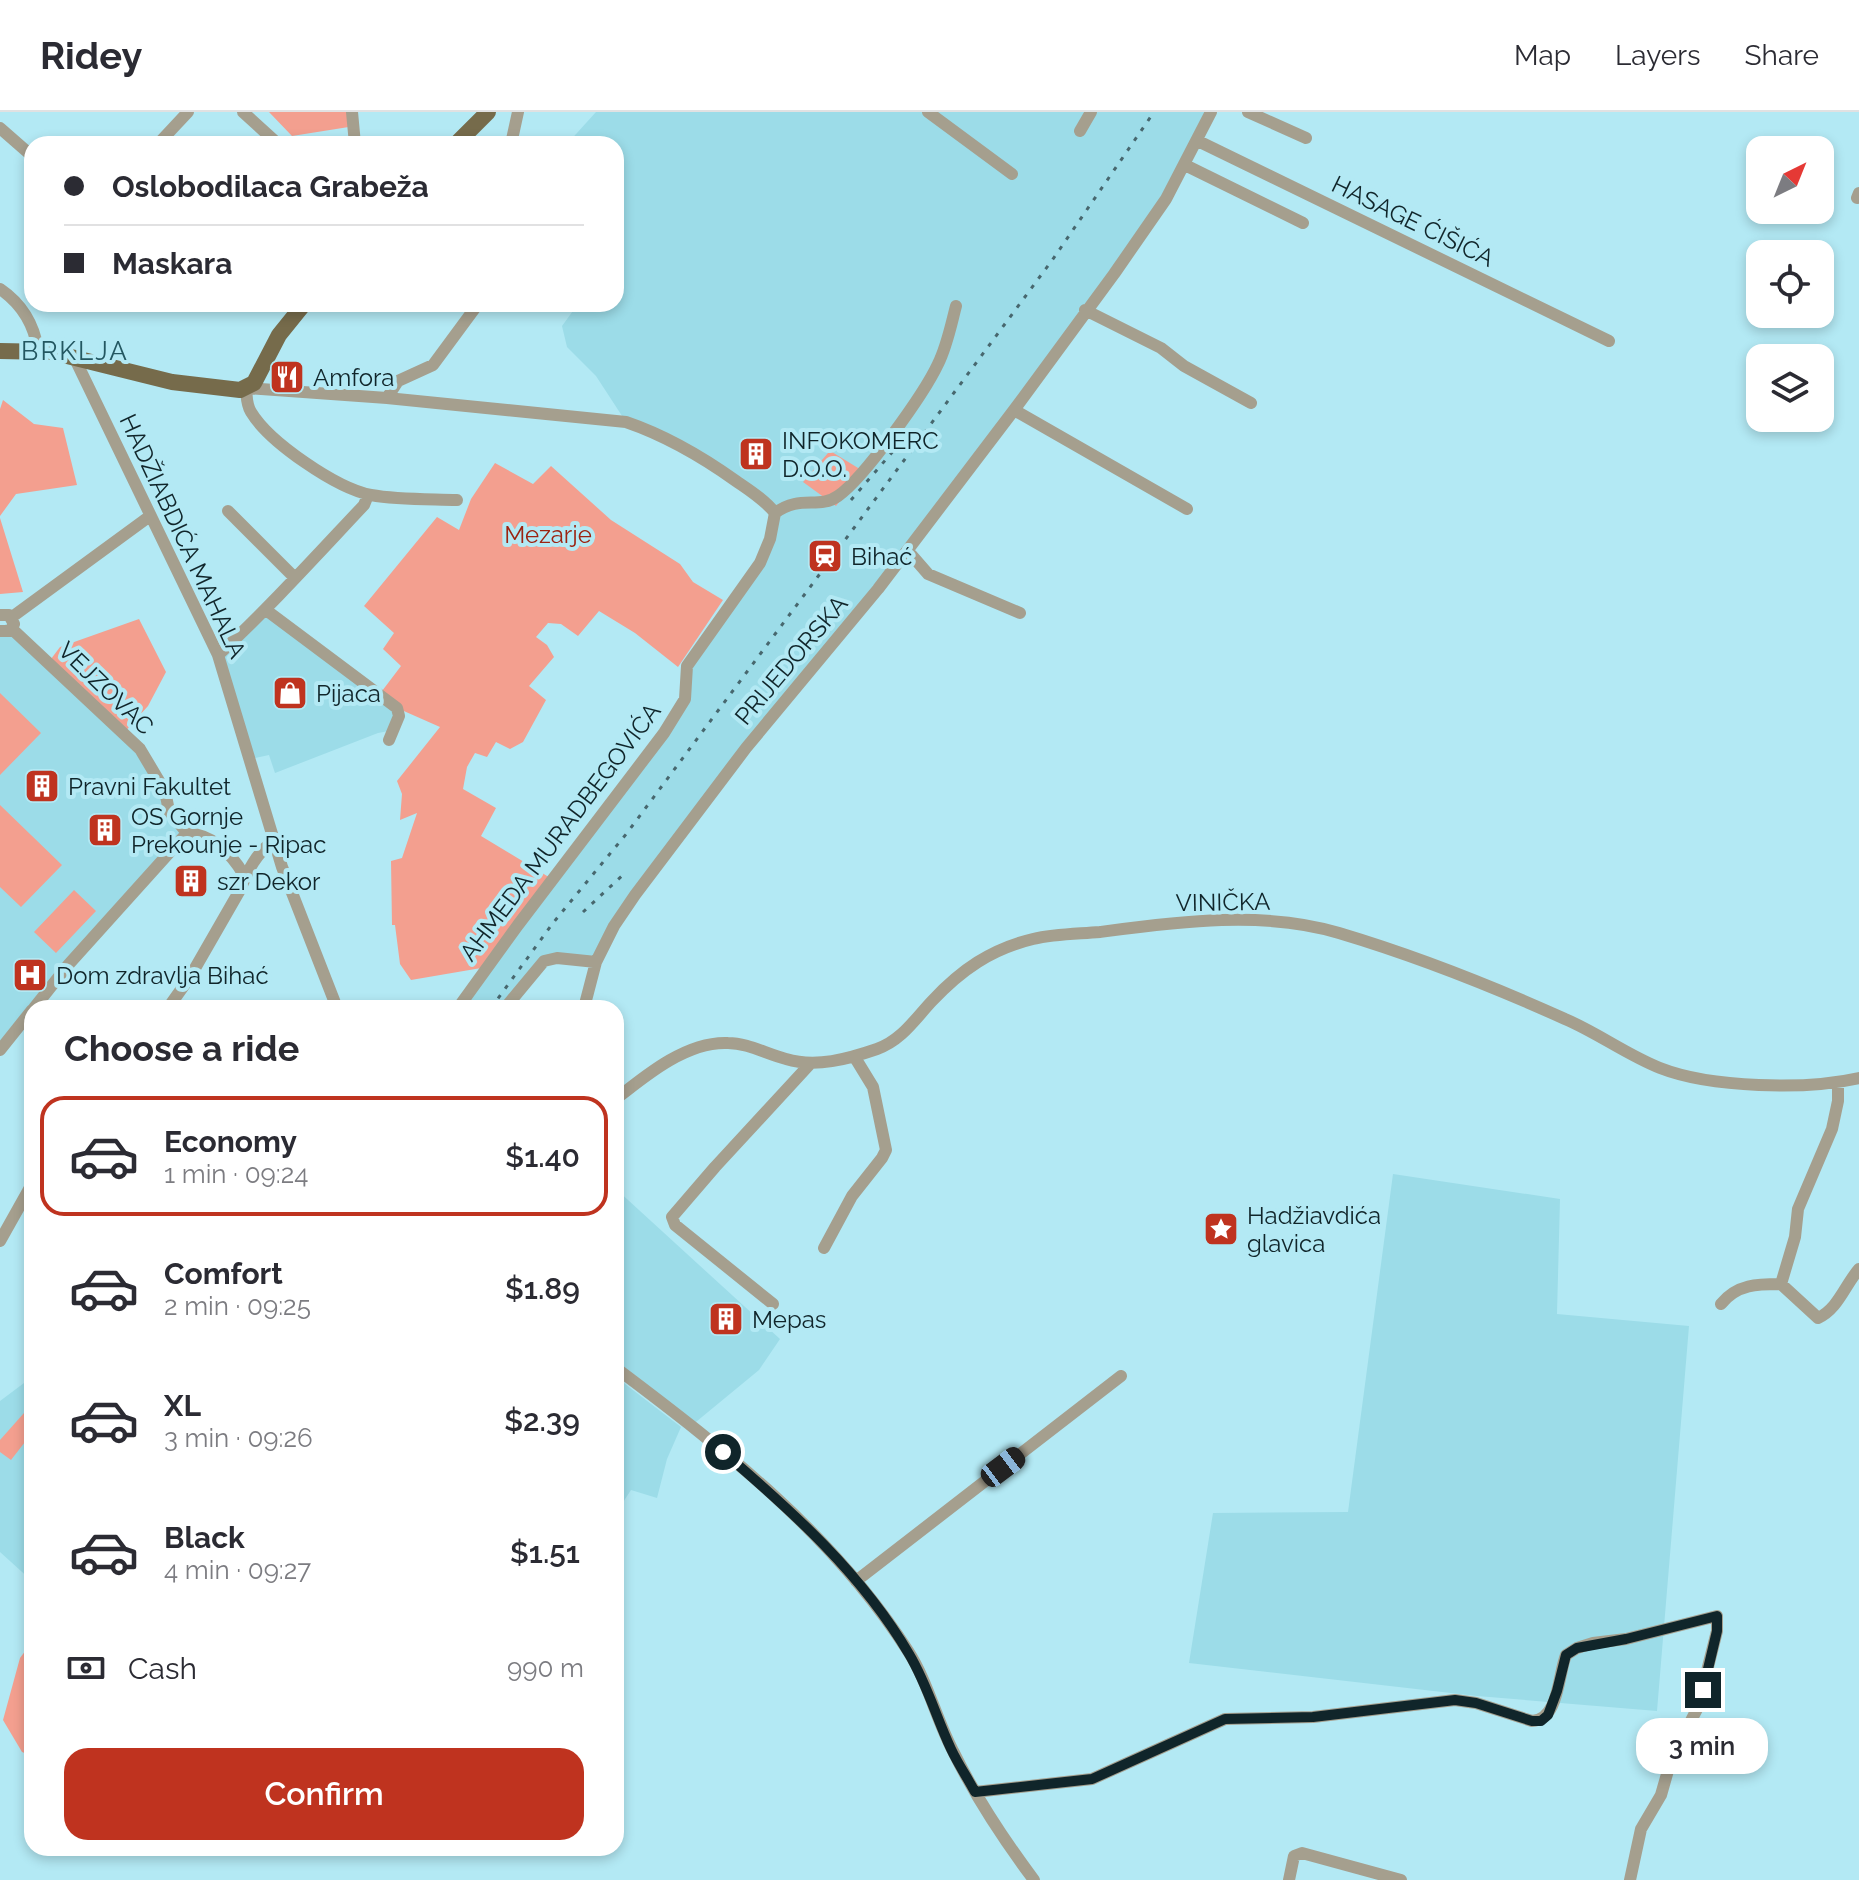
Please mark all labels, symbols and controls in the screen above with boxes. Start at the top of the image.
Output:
text: Ridey [40,33,142,78]
text: Map [1514,39,1571,72]
text: Layers [1615,39,1701,72]
text: Share [1745,39,1819,72]
north arrow [1746,136,1834,224]
map controls [1746,136,1834,432]
street label: HASAGE ĆIŠIĆA [1327,168,1499,273]
text: Oslobodilaca Grabeža [112,169,429,204]
button: locate [1746,240,1834,328]
text: Maskara [112,246,232,281]
district label: BRKLJA [21,336,129,366]
button: layers [1746,344,1834,432]
restaurant icon: Amfora [268,358,306,396]
place label: Amfora [313,363,394,392]
street label: HADŽIABDIĆA MAHALA [114,409,252,663]
place label: INFOKOMERC D.O.O. [782,426,939,483]
building icon: INFOKOMERC D.O.O. [737,435,775,473]
park label: Mezarje [504,520,592,549]
station icon: Bihać [806,537,844,575]
place label: Bihać [851,542,912,571]
street label: PRIJEDORSKA [729,589,853,731]
street label: VEJZOVAC [52,635,160,741]
shop icon: Pijaca [271,674,309,712]
place label: Pijaca [316,679,381,708]
street label: AHMEDA MURADBEGOVIĆA [454,697,666,967]
building icon: Pravni Fakultet [23,767,61,805]
place label: Pravni Fakultet [68,772,231,801]
place label: OS Gornje Prekounje - Ripac [131,802,326,859]
building icon: OS Gornje Prekounje - Ripac [86,811,124,849]
building icon: szr Dekor [172,862,210,900]
place label: szr Dekor [217,867,321,896]
street label: VINIČKA [1175,887,1271,917]
hospital icon: Dom zdravlja Bihać [11,956,49,994]
place label: Dom zdravlja Bihać [56,961,269,990]
text: Choose a ride [64,1027,299,1069]
icon: car [68,1120,140,1192]
text: Economy [164,1124,297,1159]
text: $1.40 [505,1139,580,1174]
text: 1 min · 09:24 [164,1159,308,1189]
place label: Hadžiavdića glavica [1247,1201,1381,1258]
place icon: Hadžiavdića glavica [1202,1210,1240,1248]
icon: car [68,1252,140,1324]
text: Comfort [164,1256,283,1291]
text: $1.89 [505,1271,580,1306]
text: 2 min · 09:25 [164,1291,311,1321]
building icon: Mepas [707,1300,745,1338]
place label: Mepas [752,1305,826,1334]
icon: car [68,1384,140,1456]
text: XL [164,1388,201,1423]
text: $2.39 [504,1403,580,1438]
text: 3 min · 09:26 [164,1423,313,1453]
route start [705,1434,741,1470]
car [977,1443,1029,1491]
icon: car [68,1516,140,1588]
text: Black [164,1520,245,1555]
text: $1.51 [510,1535,580,1570]
text: 4 min · 09:27 [164,1555,311,1585]
icon: cash [64,1646,108,1690]
text: Cash [128,1651,197,1686]
text: 990 m [507,1653,584,1683]
route end [1685,1672,1721,1708]
callout: 3 min [1637,1718,1769,1774]
text: 3 min [1669,1731,1735,1761]
button: Confirm [64,1748,584,1840]

